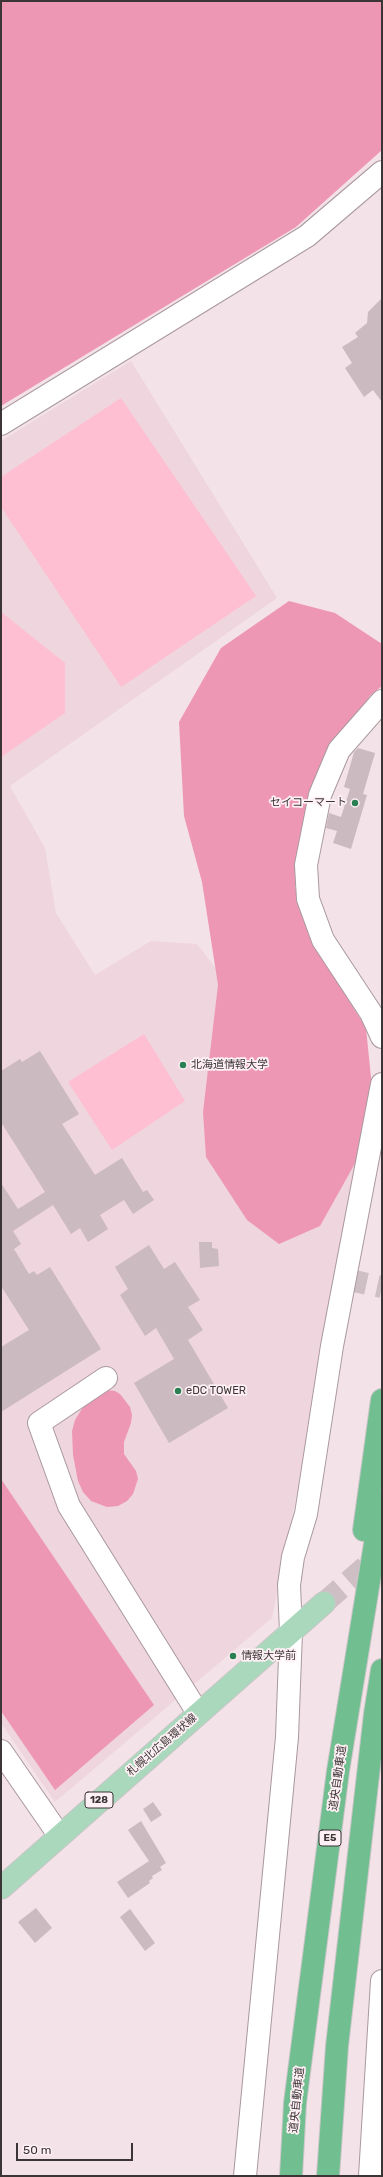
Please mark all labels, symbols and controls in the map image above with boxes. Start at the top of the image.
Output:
place label: セイコーマート [270,796,347,810]
marker: セイコーマート [350,798,360,808]
place label: 北海道情報大学 [191,1058,268,1072]
marker: 北海道情報大学 [178,1060,188,1070]
place label: eDC TOWER [186,1384,246,1398]
marker: eDC TOWER [173,1386,183,1396]
place label: 情報大学前 [241,1649,296,1663]
marker: 情報大学前 [228,1651,238,1661]
street label: 札幌北広島環状線 [124,1711,200,1779]
street label: 道央自動車道 [327,1744,349,1812]
road number: 128 [85,1792,113,1808]
road number: E5 [319,1830,341,1846]
street label: 道央自動車道 [287,2066,307,2134]
scale bar [18,2135,135,2161]
text: 50 m [23,2143,51,2157]

